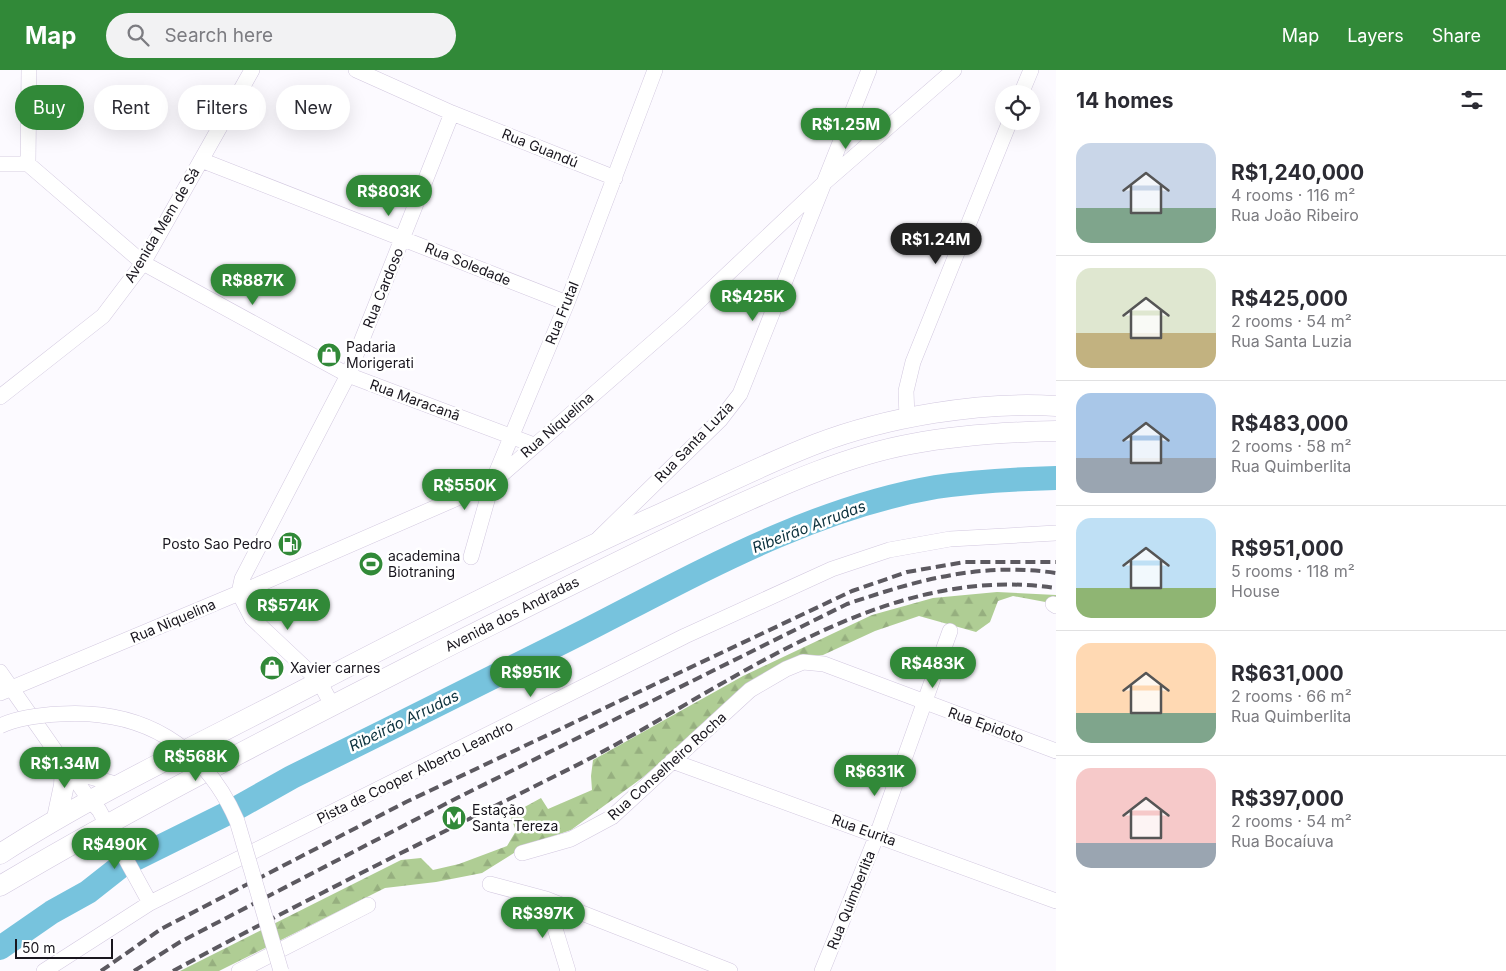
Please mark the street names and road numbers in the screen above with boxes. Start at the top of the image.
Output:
street label: Rua Guandú [500,125,581,171]
street label: Avenida Mem de Sá [121,164,203,285]
street label: Rua Soledade [423,239,514,288]
street label: Rua Cardoso [359,245,406,330]
street label: Rua Frutal [541,279,582,347]
street label: Rua Maracanã [368,375,463,424]
street label: Rua Niquelina [517,388,597,461]
street label: Rua Santa Luzia [651,398,737,486]
street label: Avenida dos Andradas [442,572,582,655]
street label: Rua Niquelina [128,595,218,646]
street label: Rua Epidoto [946,703,1026,746]
street label: Rua Conselheiro Rocha [604,708,729,823]
street label: Pista de Cooper Alberto Leandro [314,717,516,827]
street label: Rua Eurita [830,810,899,849]
street label: Rua Quimberlita [823,848,878,952]

